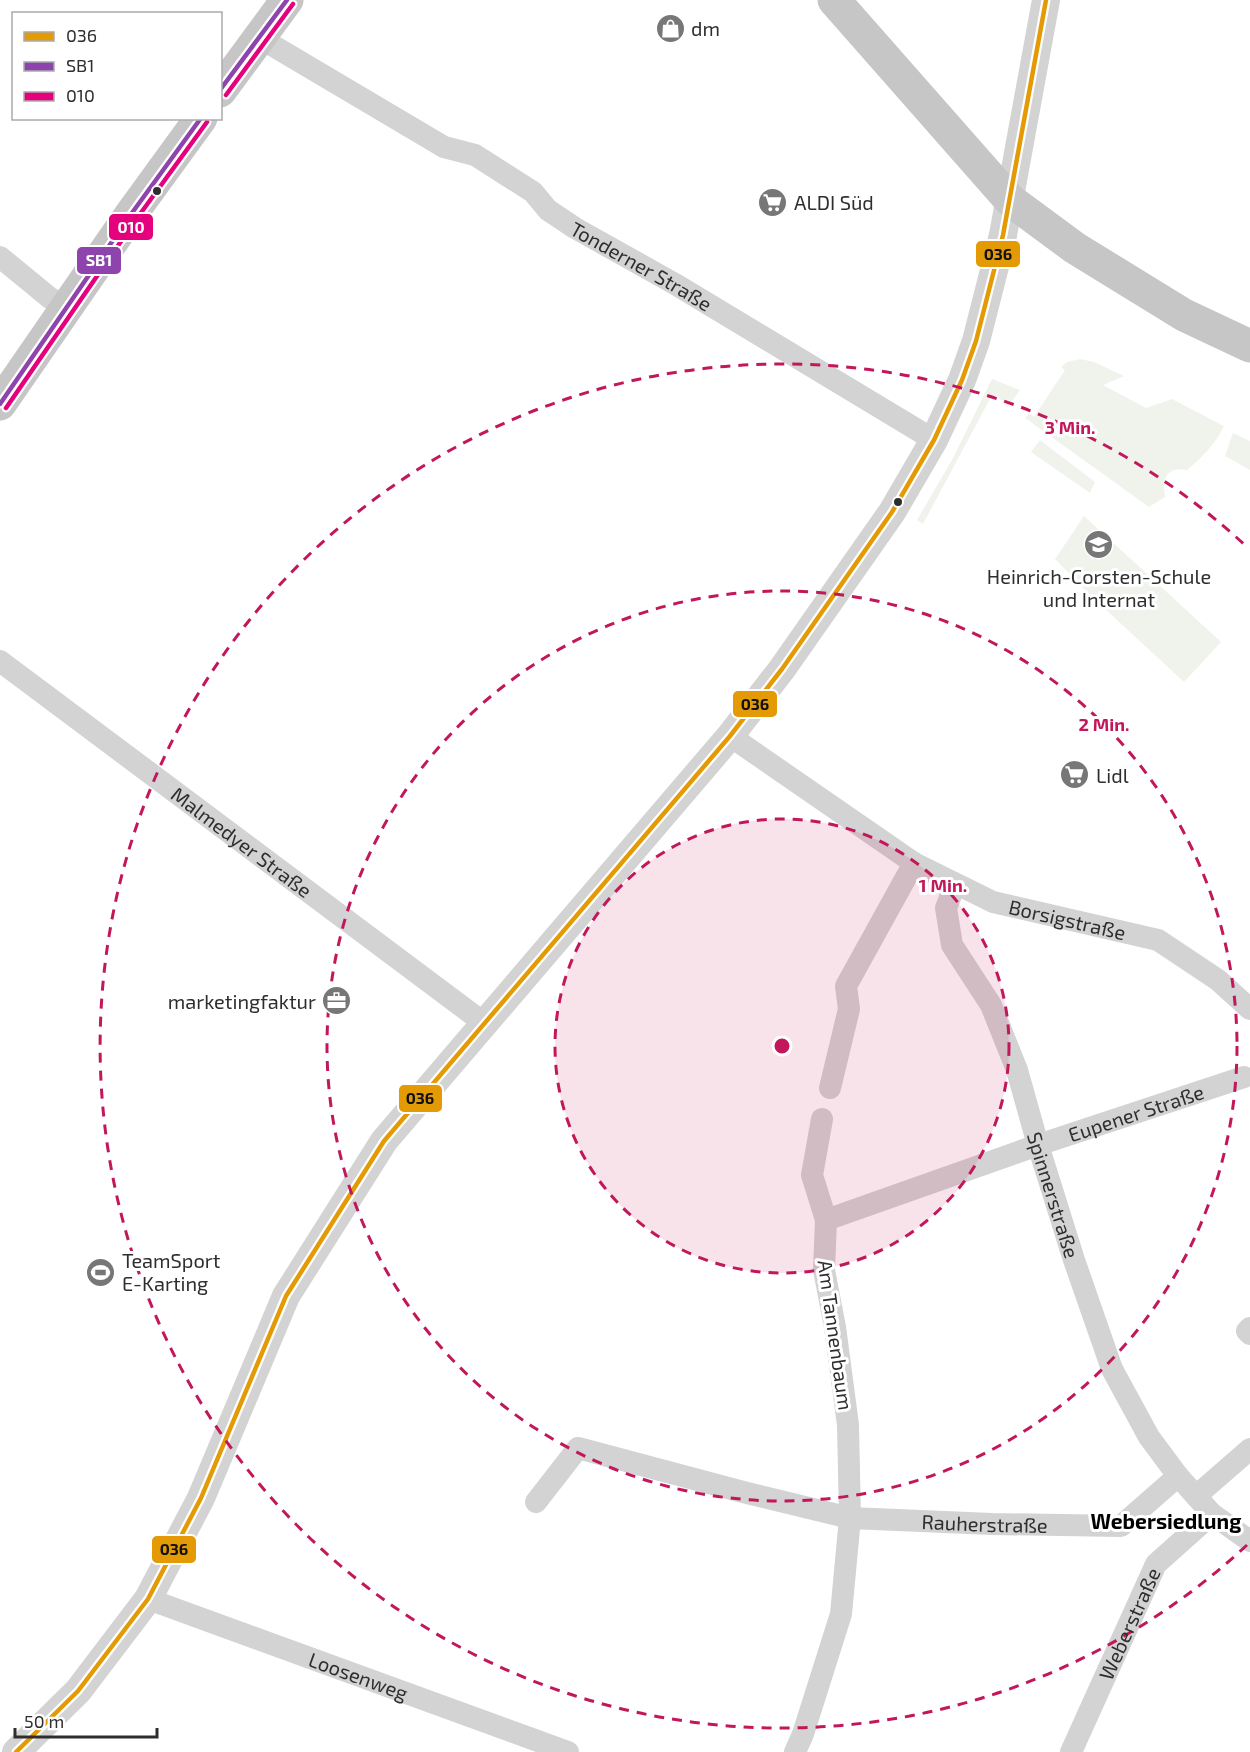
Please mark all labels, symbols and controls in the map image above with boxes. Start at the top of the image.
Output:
legend [12,12,222,120]
shop icon: dm [654,12,686,44]
place label: dm [691,16,720,40]
text: 036 [66,24,97,46]
text: SB1 [66,54,94,76]
text: 010 [66,84,95,106]
unlabelled marker [151,185,163,197]
supermarket icon: ALDI Süd [757,186,789,218]
place label: ALDI Süd [794,190,874,214]
line badge: 010 [108,213,154,241]
street label: Tonderner Straße [566,216,717,316]
text: 010 [117,217,145,236]
line badge: 036 [975,240,1021,268]
text: 036 [984,244,1012,263]
line badge: SB1 [76,246,122,275]
text: SB1 [86,250,112,269]
text: 3 Min. [1045,416,1095,438]
unlabelled marker [892,496,904,508]
school or university icon: Heinrich-Corsten-Schule und Internat [1083,529,1115,561]
place label: Heinrich-Corsten-Schule und Internat [987,564,1211,611]
line badge: 036 [732,690,778,718]
text: 036 [741,694,769,713]
text: 2 Min. [1079,713,1130,735]
supermarket icon: Lidl [1059,759,1091,791]
place label: Lidl [1096,763,1129,787]
street label: Malmedyer Straße [167,782,317,902]
text: 1 Min. [919,874,967,896]
street label: Borsigstraße [1007,894,1128,944]
office icon: marketingfaktur [321,985,353,1017]
place label: marketingfaktur [168,989,316,1013]
centre of rings [772,1036,792,1056]
street label: Eupener Straße [1065,1079,1207,1146]
line badge: 036 [398,1084,443,1113]
text: 036 [406,1088,434,1107]
street label: Spinnerstraße [1023,1129,1085,1261]
place label: TeamSport E-Karting [122,1248,221,1295]
sports icon: TeamSport E-Karting [85,1256,117,1288]
street label: Am Tannenbaum [814,1258,858,1412]
district label: Webersiedlung [1091,1508,1241,1533]
street label: Rauherstraße [921,1509,1048,1537]
line badge: 036 [151,1535,197,1564]
text: 036 [160,1539,188,1558]
street label: Weberstraße [1093,1564,1165,1683]
street label: Loosenweg [306,1647,411,1705]
scale bar [15,1701,158,1739]
text: 50 m [24,1710,64,1732]

